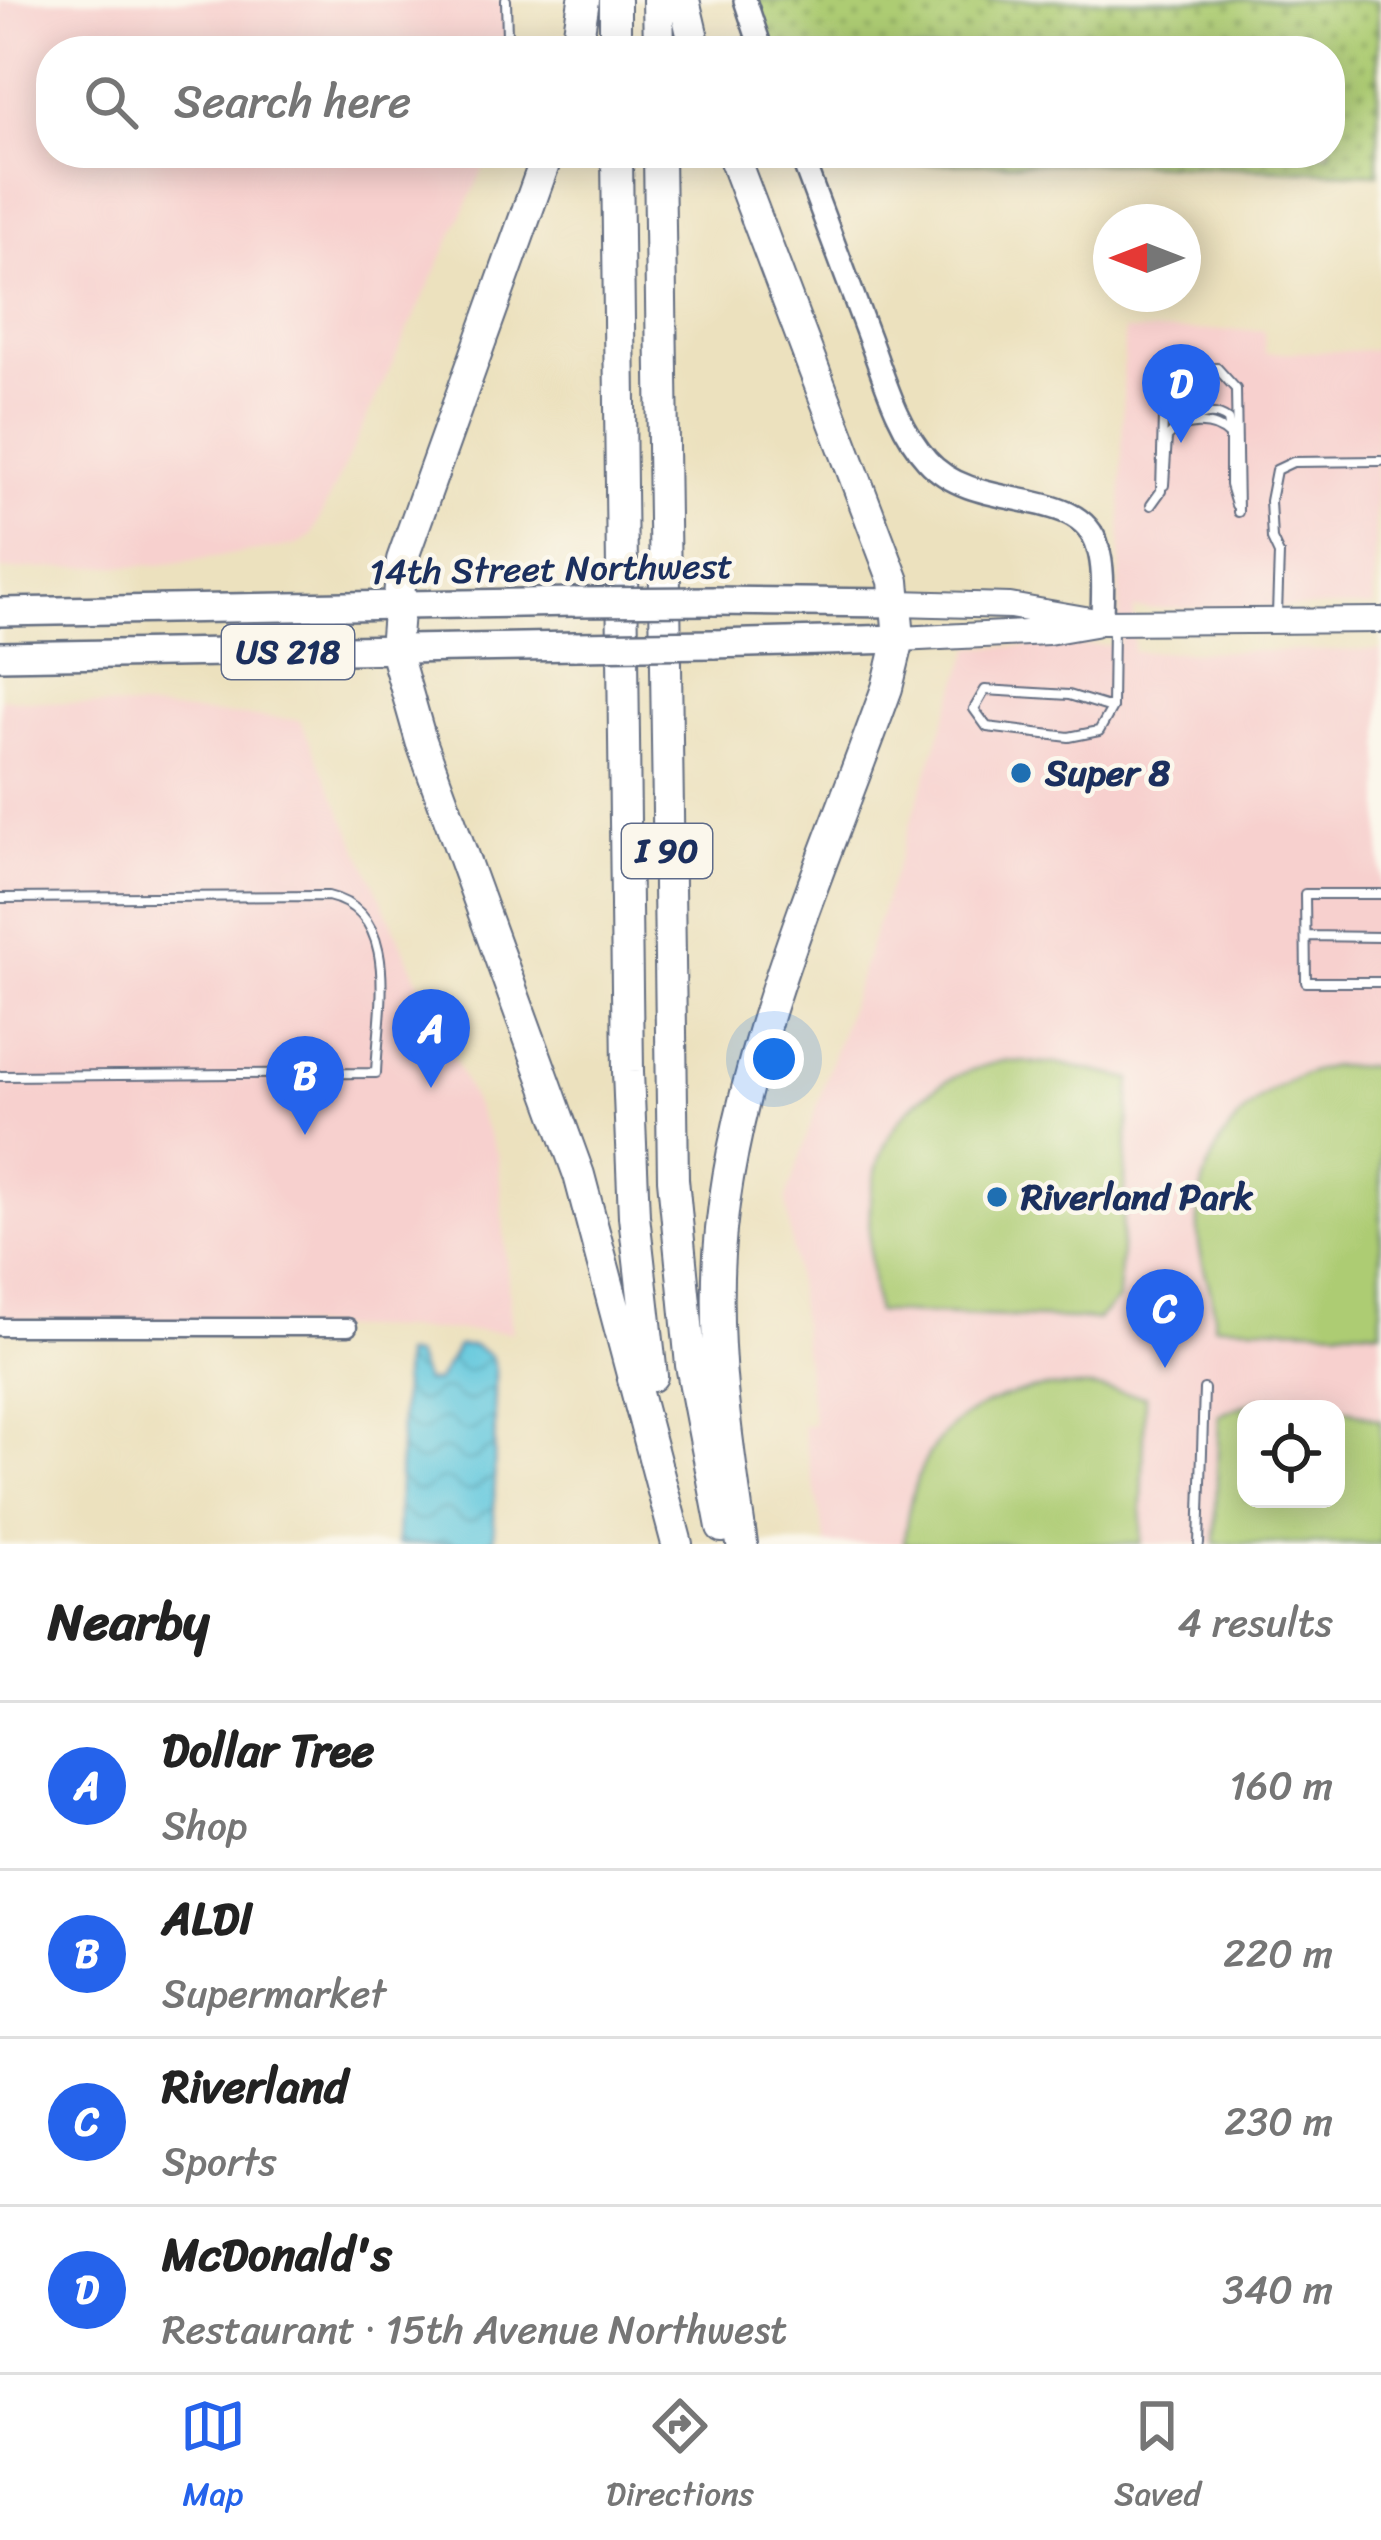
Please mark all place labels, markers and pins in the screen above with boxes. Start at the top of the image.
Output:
pin: D [1142,344,1220,443]
place label: Super 8 [1044,741,1171,805]
marker: Super 8 [1008,760,1034,786]
pin: A [392,989,470,1088]
pin: B [266,1036,344,1135]
place label: Riverland Park [1020,1165,1254,1229]
marker: Riverland Park [984,1184,1010,1210]
pin: C [1126,1269,1204,1368]

